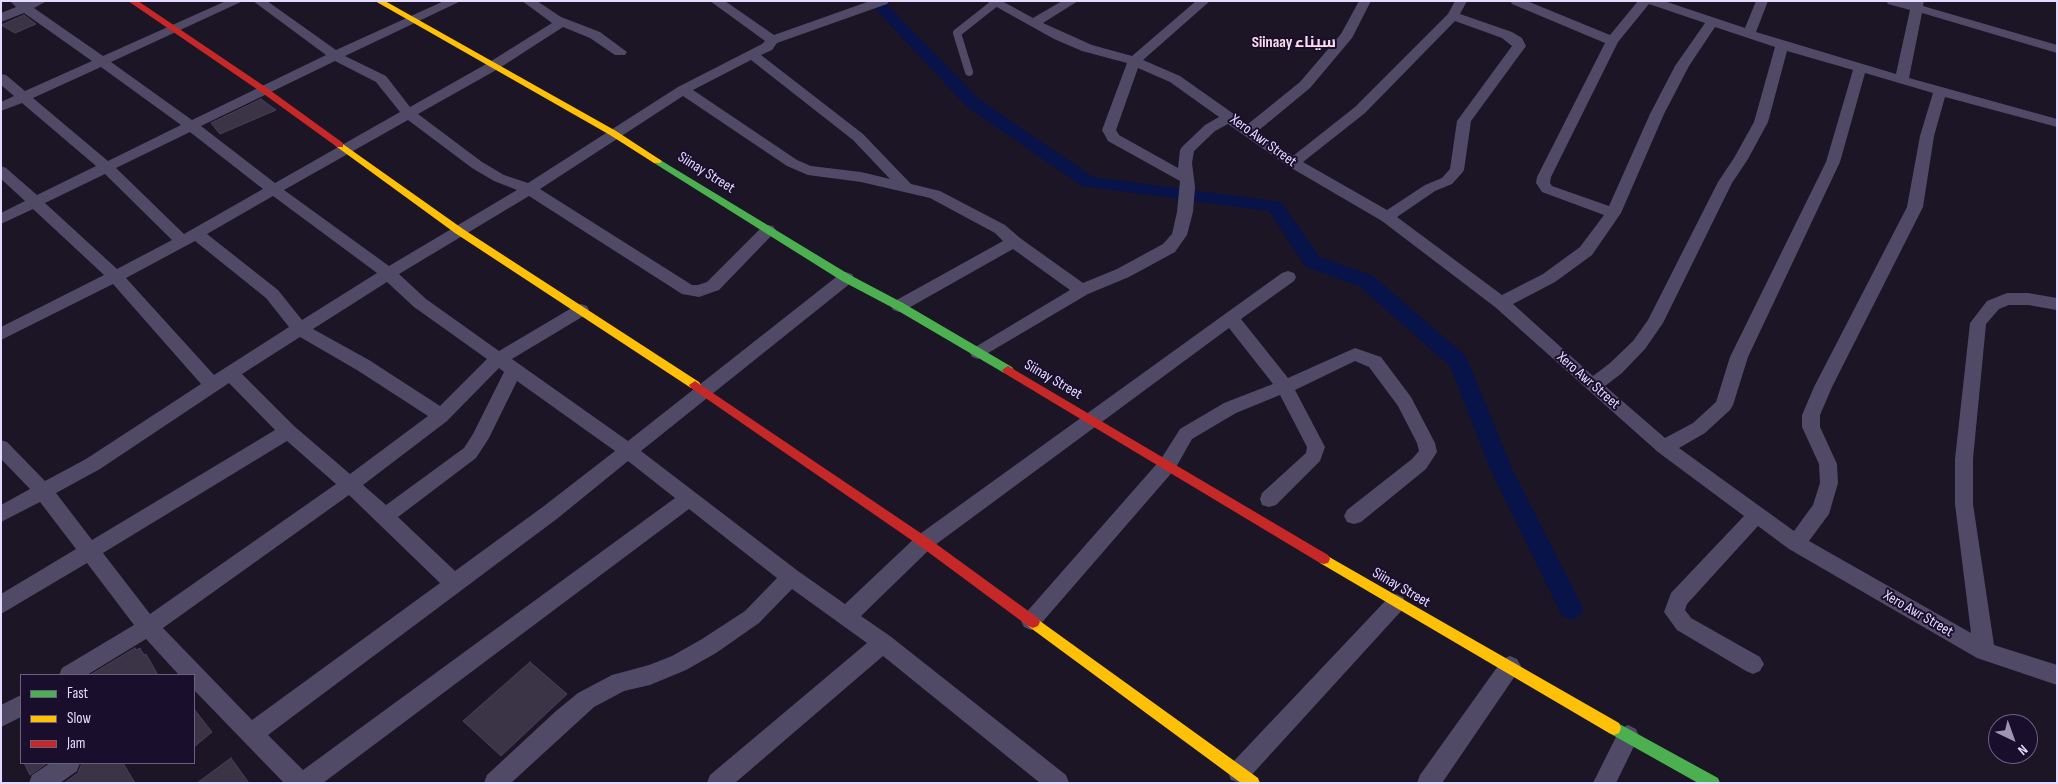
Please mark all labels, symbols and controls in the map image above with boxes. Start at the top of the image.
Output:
district label: Siinaay سيناء [1252,33,1336,53]
street label: Xero Awr Street [1226,111,1300,171]
street label: Siinay Street [674,148,738,198]
street label: Xero Awr Street [1553,349,1623,413]
street label: Siinay Street [1021,356,1085,404]
street label: Siinay Street [1369,564,1433,612]
street label: Xero Awr Street [1880,587,1956,641]
legend [20,674,195,764]
text: Fast [67,684,88,703]
text: Slow [67,709,91,728]
north arrow [1988,714,2038,764]
text: Jam [67,734,85,753]
text: N [2014,741,2031,759]

